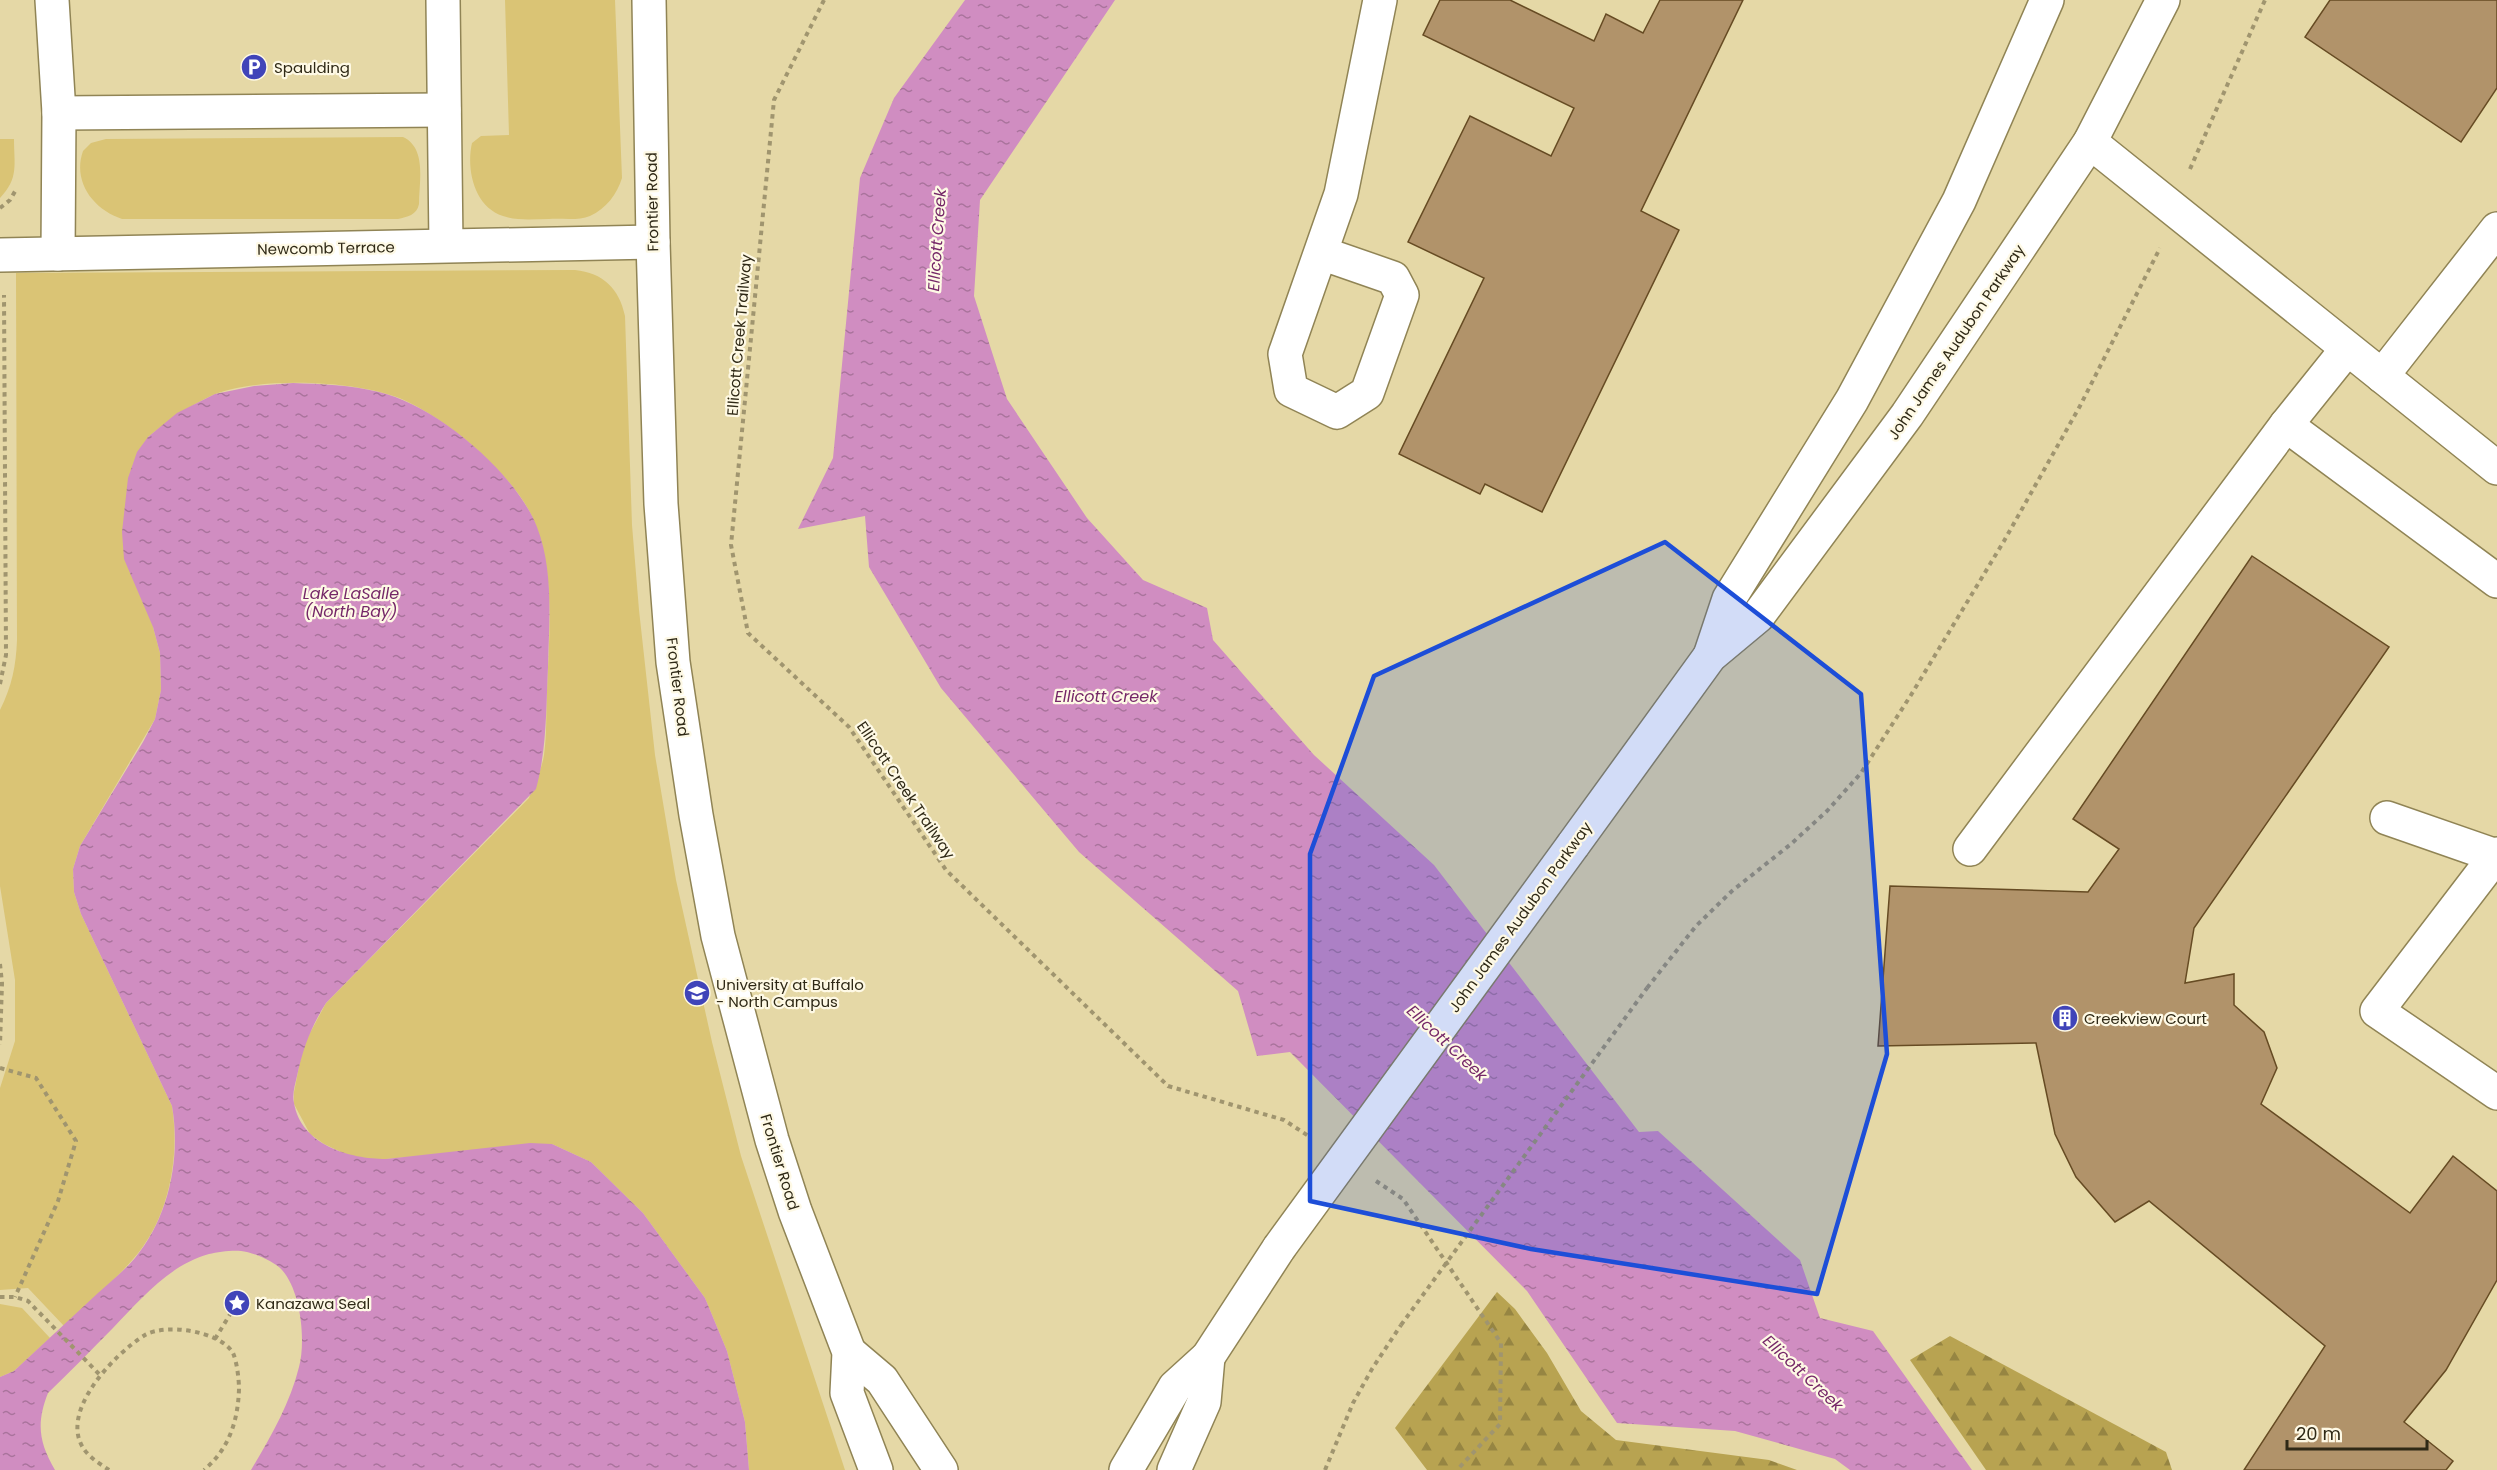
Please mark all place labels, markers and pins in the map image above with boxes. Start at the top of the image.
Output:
parking icon: Spaulding [239,52,269,82]
place label: Spaulding [274,57,350,78]
place label: University at Buffalo - North Campus [716,974,864,1012]
school or university icon: University at Buffalo - North Campus [682,978,712,1008]
building icon: Creekview Court [2050,1003,2080,1033]
place label: Creekview Court [2084,1008,2207,1029]
place icon: Kanazawa Seal [222,1288,252,1318]
place label: Kanazawa Seal [256,1293,370,1314]

